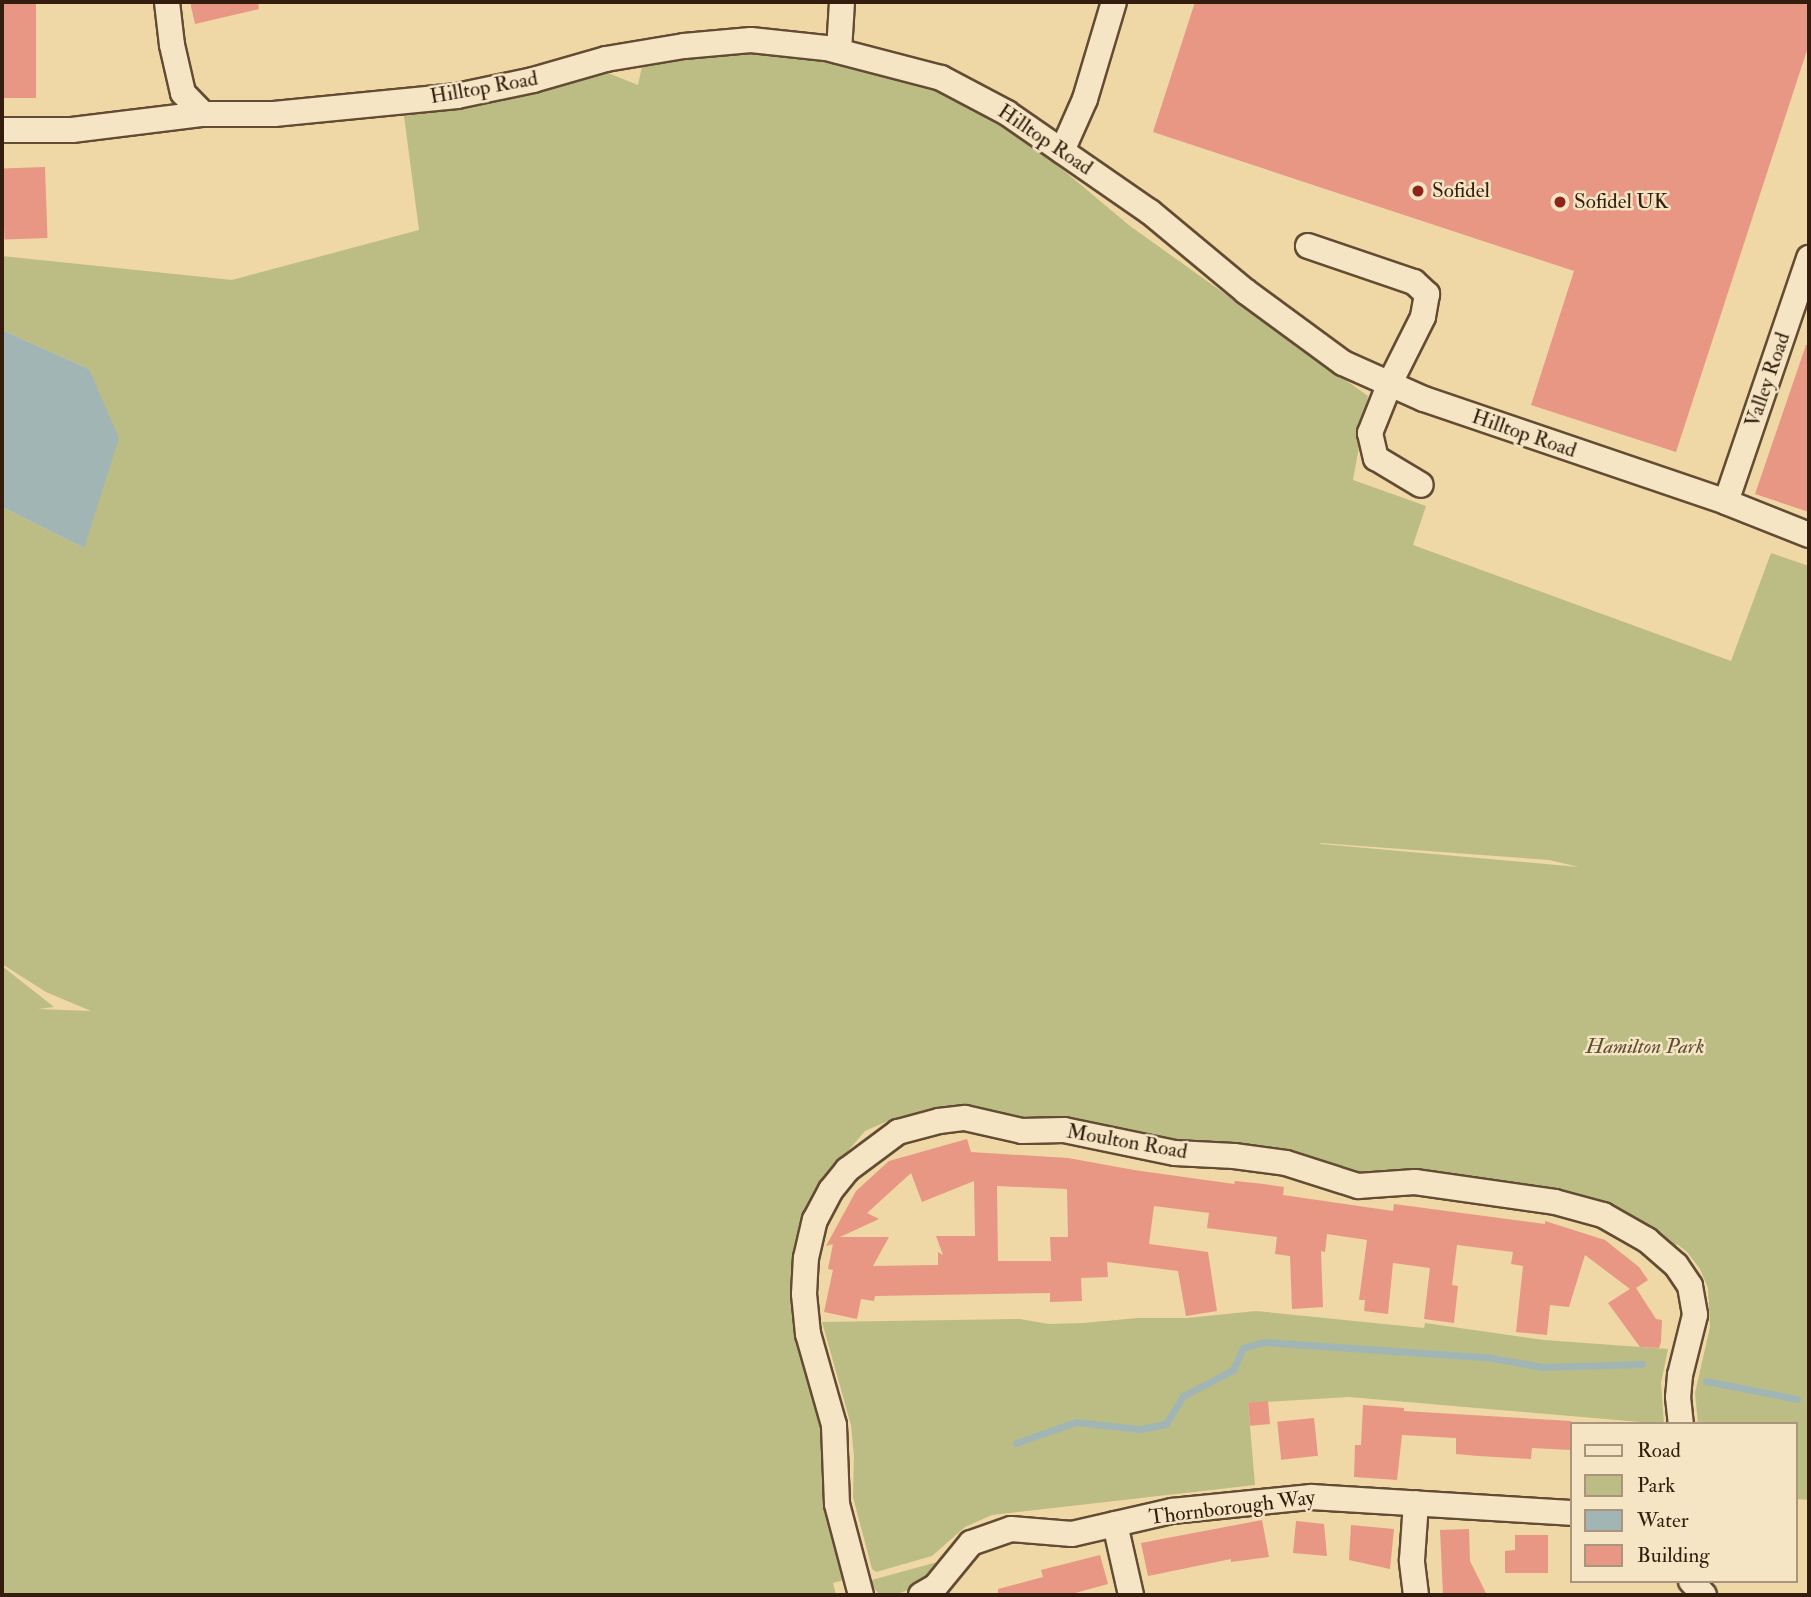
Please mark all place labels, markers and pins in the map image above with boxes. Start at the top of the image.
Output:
place label: Sofidel [1432,178,1490,204]
marker: Sofidel [1410,183,1426,199]
place label: Sofidel UK [1574,189,1669,215]
marker: Sofidel UK [1552,194,1568,210]

